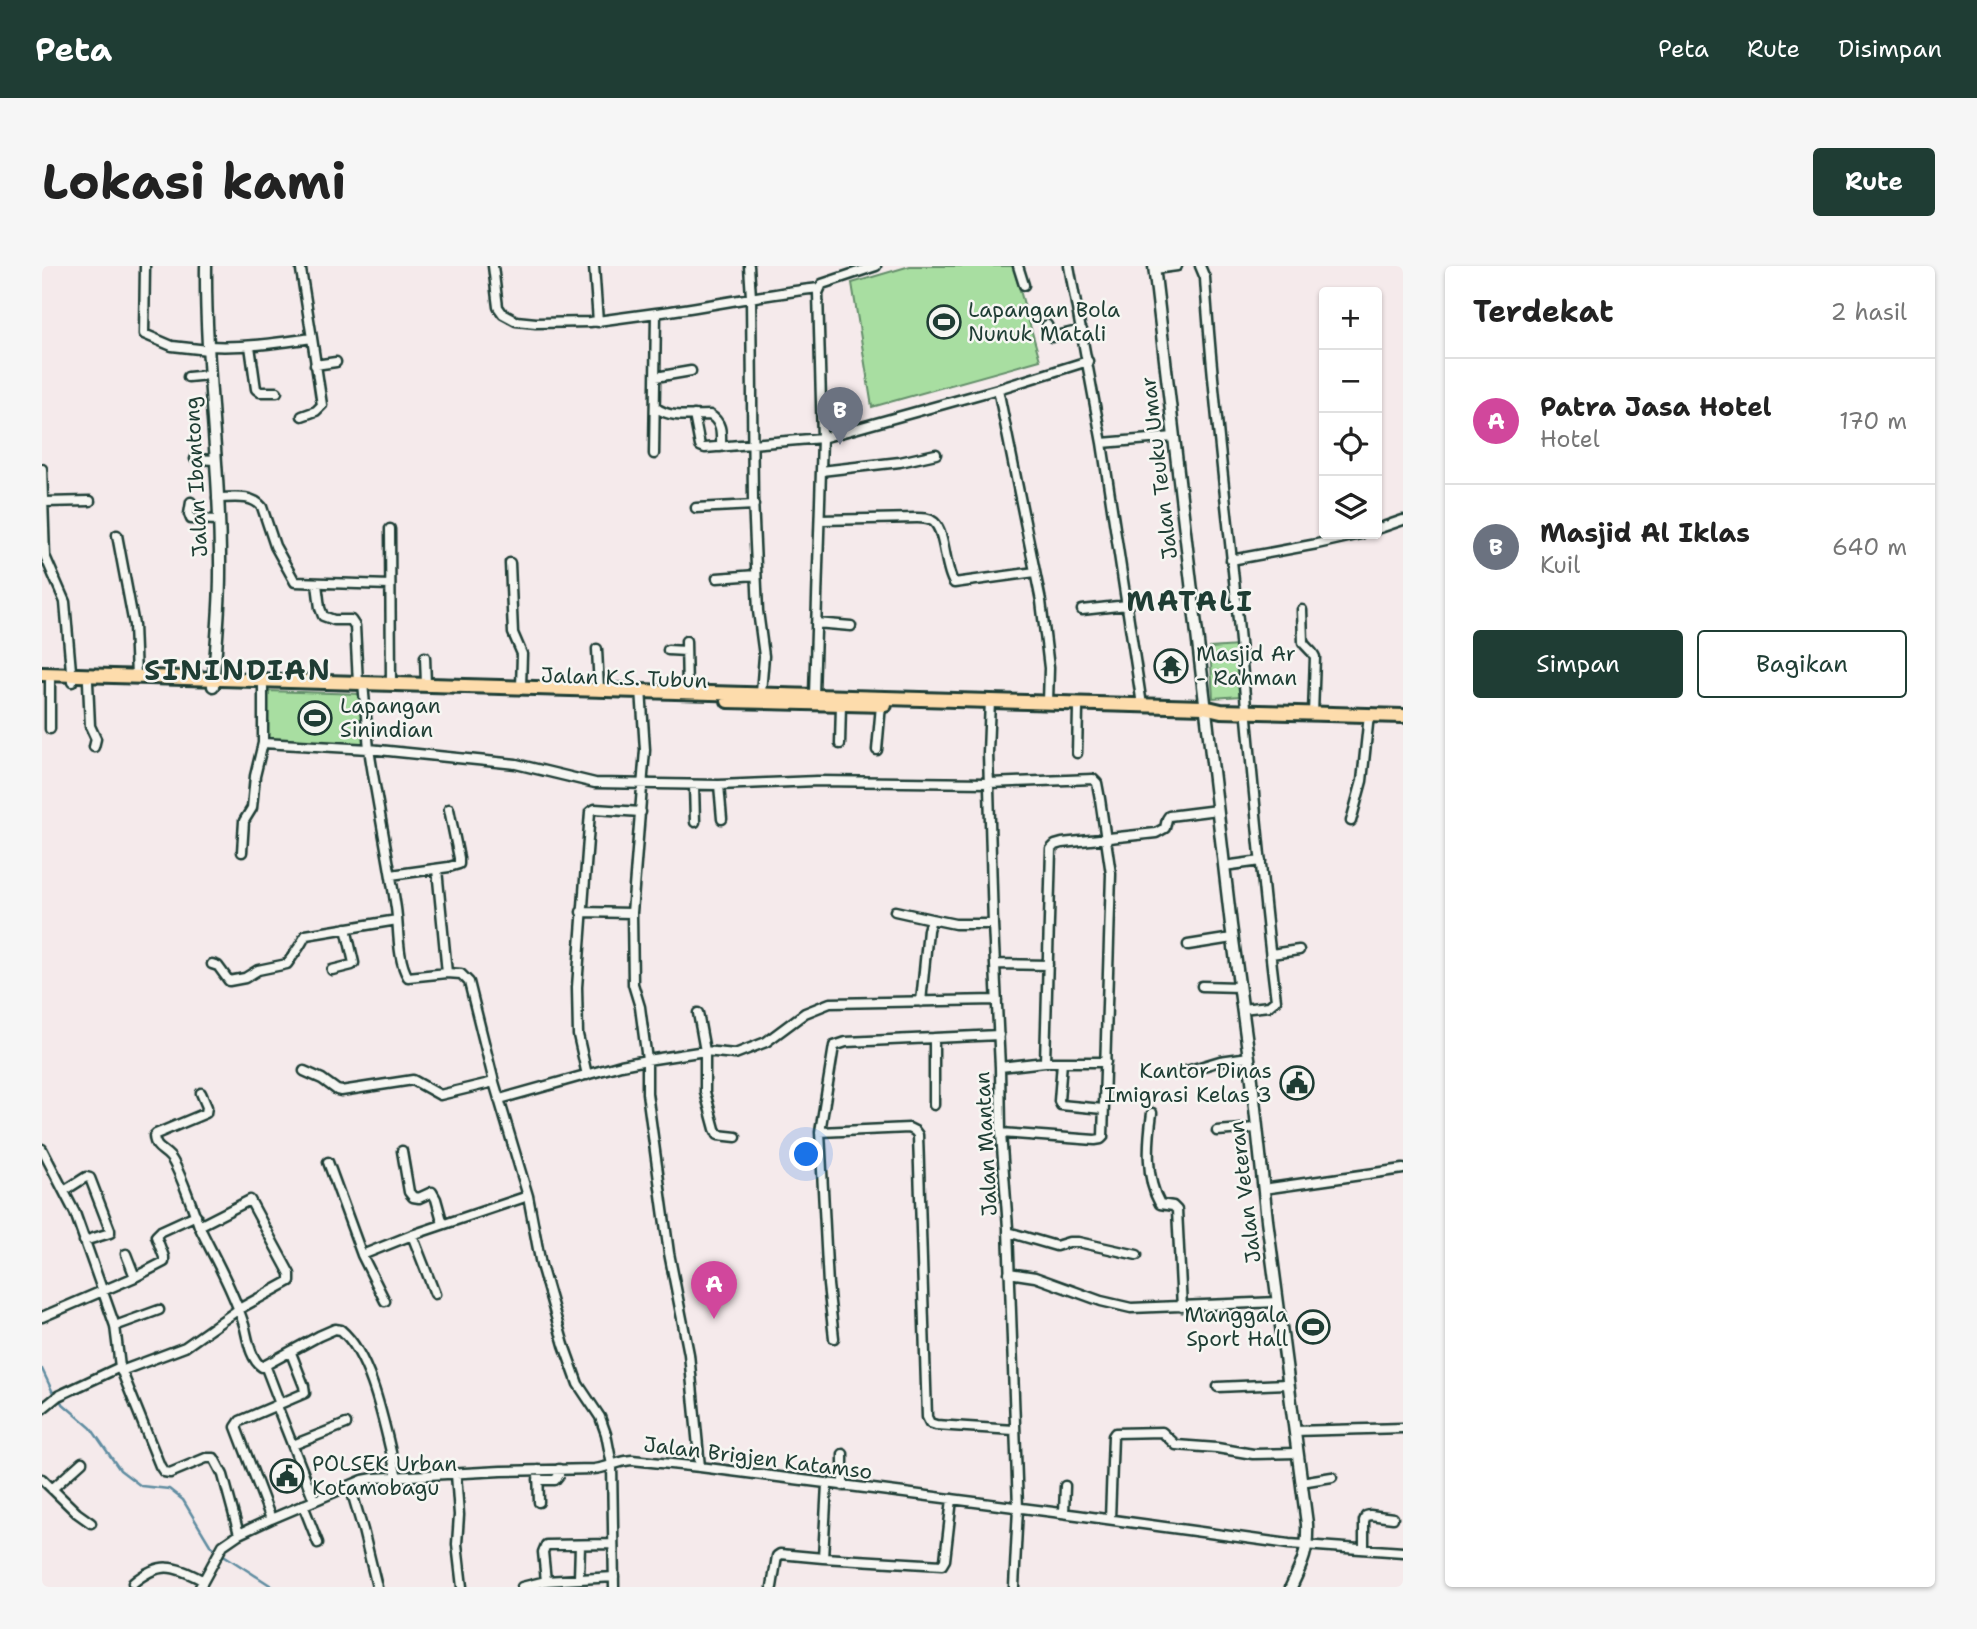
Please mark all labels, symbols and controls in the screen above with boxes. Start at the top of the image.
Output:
text: Peta [35,27,112,72]
text: Peta [1658,33,1709,65]
text: Rute [1747,33,1800,65]
text: Disimpan [1838,33,1942,65]
button: Rute [1813,148,1935,216]
text: Lokasi kami [42,149,346,215]
map controls [1319,287,1382,539]
button: + [1319,287,1382,350]
text: Terdekat [1473,291,1613,332]
place label: Lapangan Bola Nunuk Matali [968,296,1120,348]
text: 2 hasil [1831,297,1907,327]
sports icon: Lapangan Bola Nunuk Matali [925,303,963,341]
button: − [1319,350,1382,413]
street label: Jalan Teuku Umar [1134,375,1184,561]
pin: B [817,387,863,445]
text: Patra Jasa Hotel [1540,389,1772,424]
street label: Jalan Ibantong [178,396,214,558]
text: A [1487,406,1505,436]
text: 170 m [1839,406,1907,436]
button: locate [1319,413,1382,476]
text: Hotel [1540,424,1600,454]
button: layers [1319,476,1382,539]
text: Masjid Al Iklas [1540,515,1750,550]
text: B [1489,532,1503,562]
text: 640 m [1832,532,1907,562]
text: Kuil [1540,550,1580,580]
district label: MATALI [1126,582,1254,620]
button: Simpan [1473,630,1683,698]
button: Bagikan [1697,630,1907,698]
place label: Masjid Ar - Rahman [1196,640,1297,692]
temple icon: Masjid Ar - Rahman [1152,647,1190,685]
district label: SININDIAN [144,651,332,689]
street label: Jalan K.S. Tubun [540,661,708,695]
place label: Lapangan Sinindian [340,692,441,744]
sports icon: Lapangan Sinindian [296,699,334,737]
place label: Kantor Dinas Imigrasi Kelas 3 [1104,1057,1272,1109]
public building icon: Kantor Dinas Imigrasi Kelas 3 [1278,1064,1316,1102]
street label: Jalan Mantan [968,1071,1004,1217]
street label: Jalan Veteran [1222,1119,1268,1265]
your location [789,1137,823,1171]
pin: A [691,1261,737,1319]
place label: Manggala Sport Hall [1184,1301,1289,1353]
sports icon: Manggala Sport Hall [1294,1308,1332,1346]
street label: Jalan Brigjen Katamso [642,1430,874,1486]
place label: POLSEK Urban Kotamobagu [312,1450,457,1502]
public building icon: POLSEK Urban Kotamobagu [268,1457,306,1495]

